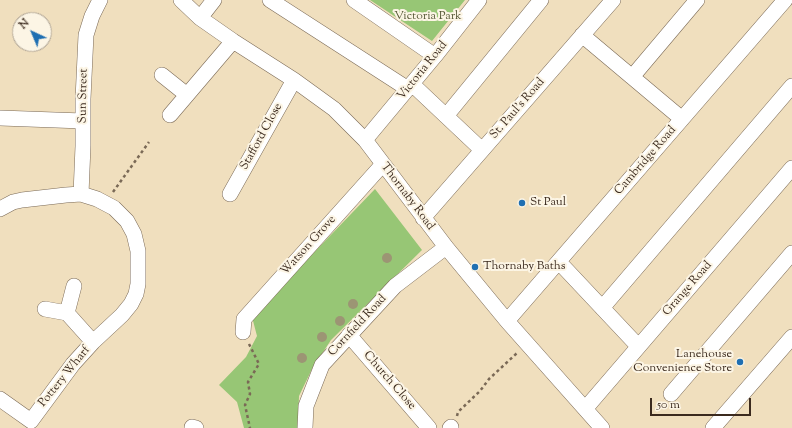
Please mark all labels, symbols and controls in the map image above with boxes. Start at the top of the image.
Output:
park label: Victoria Park [394,10,462,24]
north arrow [12,12,52,52]
text: N [16,15,33,33]
street label: Victoria Road [395,39,451,103]
street label: Sun Street [76,69,92,123]
street label: St. Paul's Road [488,76,548,142]
street label: Stafford Close [238,101,286,173]
street label: Cambridge Road [612,124,680,198]
street label: Thornaby Road [377,160,437,234]
place label: St Paul [530,196,566,210]
marker: St Paul [517,198,527,208]
street label: Watson Grove [279,213,339,279]
street label: Grange Road [660,259,716,319]
place label: Thornaby Baths [483,260,566,274]
marker: Thornaby Baths [470,262,480,272]
street label: Cornfield Road [326,292,390,360]
street label: Pottery Wharf [36,344,94,410]
place label: Lanehouse Convenience Store [633,348,732,376]
street label: Church Close [360,349,418,413]
marker: Lanehouse Convenience Store [735,357,745,367]
scale bar [652,390,753,416]
text: 50 m [657,396,680,414]

